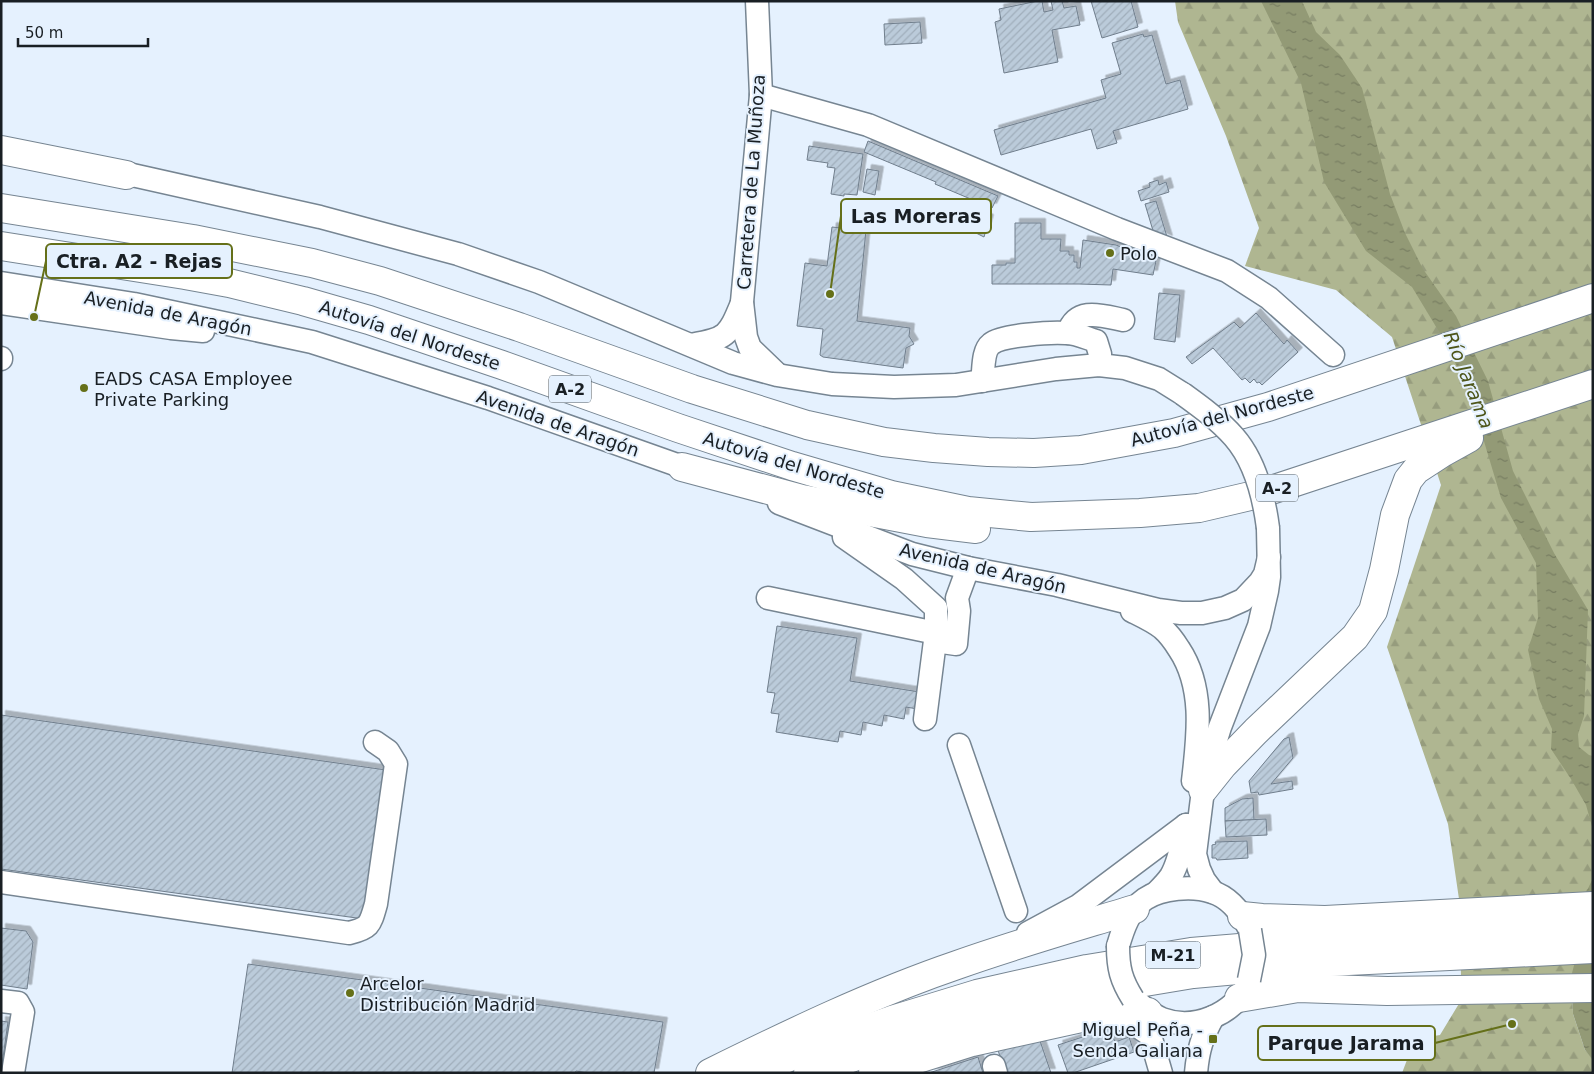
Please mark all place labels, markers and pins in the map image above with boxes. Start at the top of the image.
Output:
callout: Las Moreras [841,199,991,233]
place label: Polo [1120,243,1157,264]
callout: Ctra. A2 - Rejas [46,244,232,278]
marker: Polo [1104,247,1116,259]
place label: EADS CASA Employee Private Parking [94,368,293,410]
marker: EADS CASA Employee Private Parking [78,382,90,394]
place label: Arcelor Distribución Madrid [360,973,535,1015]
marker: Arcelor Distribución Madrid [344,987,356,999]
place label: Miguel Peña - Senda Galiana [1072,1019,1203,1061]
callout: Parque Jarama [1258,1026,1435,1060]
marker: Miguel Peña - Senda Galiana [1207,1033,1219,1045]

